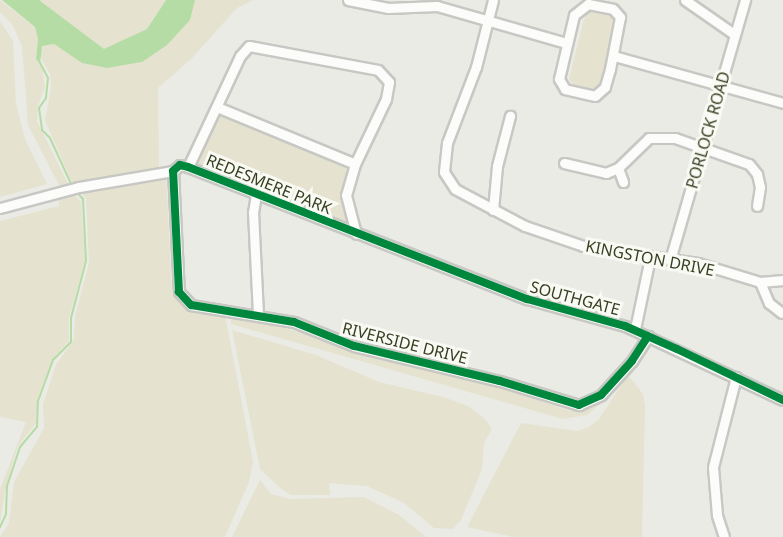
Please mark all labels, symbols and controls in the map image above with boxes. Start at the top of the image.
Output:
street label: PORLOCK ROAD [682,69,734,191]
street label: REDESMERE PARK [203,150,335,218]
street label: KINGSTON DRIVE [584,236,716,280]
street label: SOUTHGATE [528,277,622,319]
street label: RIVERSIDE DRIVE [340,318,470,368]

